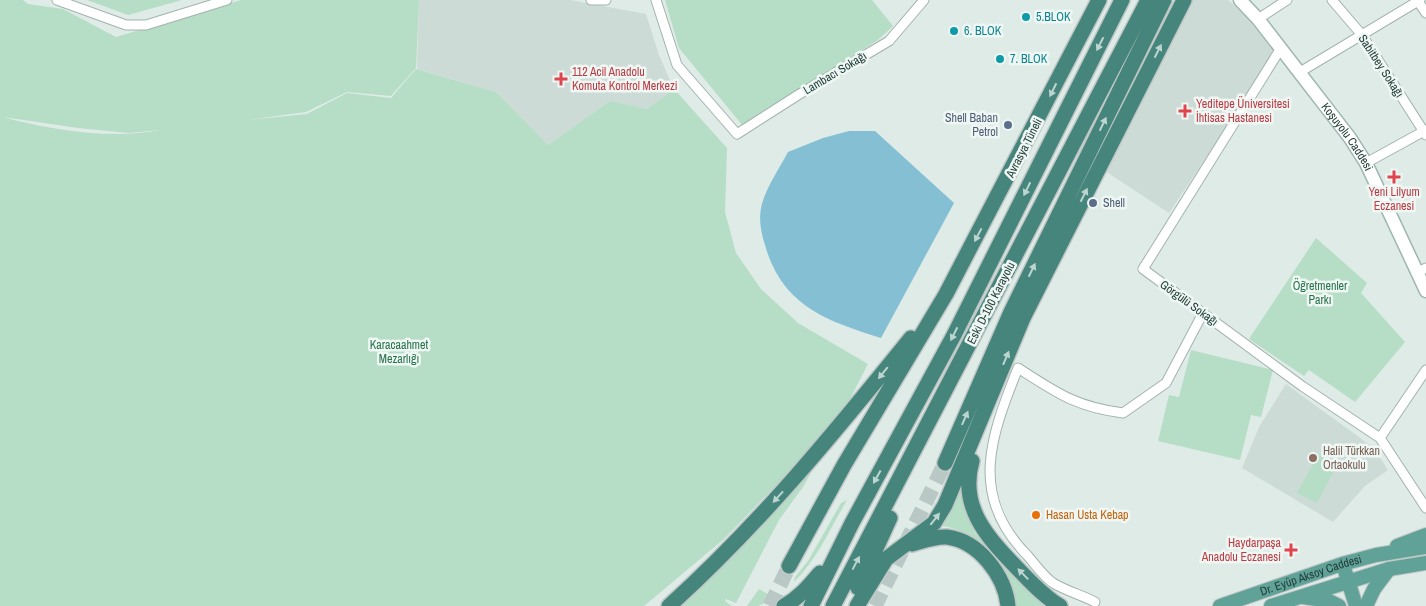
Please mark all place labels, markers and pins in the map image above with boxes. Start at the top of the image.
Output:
place label: 5.BLOK [1036,9,1071,25]
marker: 5.BLOK [1020,11,1032,23]
place label: 6. BLOK [964,23,1002,39]
marker: 6. BLOK [948,25,960,37]
place label: 7. BLOK [1010,51,1048,67]
marker: 7. BLOK [994,53,1006,65]
place label: 112 Acil Anadolu Komuta Kontrol Merkezi [572,64,678,94]
marker: 112 Acil Anadolu Komuta Kontrol Merkezi [554,72,568,86]
place label: Yeditepe Üniversitesi İhtisas Hastanesi [1196,95,1290,126]
marker: Yeditepe Üniversitesi İhtisas Hastanesi [1178,104,1192,118]
place label: Shell Baban Petrol [945,110,998,140]
marker: Shell Baban Petrol [1002,119,1014,131]
marker: Yeni Lilyum Eczanesi [1388,171,1400,183]
place label: Yeni Lilyum Eczanesi [1368,184,1420,214]
place label: Shell [1103,195,1125,211]
marker: Shell [1087,197,1099,209]
place label: Halil Türkkan Ortaokulu [1323,443,1380,473]
marker: Halil Türkkan Ortaokulu [1307,452,1319,464]
place label: Hasan Usta Kebap [1046,507,1129,523]
marker: Hasan Usta Kebap [1030,509,1042,521]
place label: Haydarpaşa Anadolu Eczanesi [1201,535,1282,565]
marker: Haydarpaşa Anadolu Eczanesi [1285,544,1297,556]

